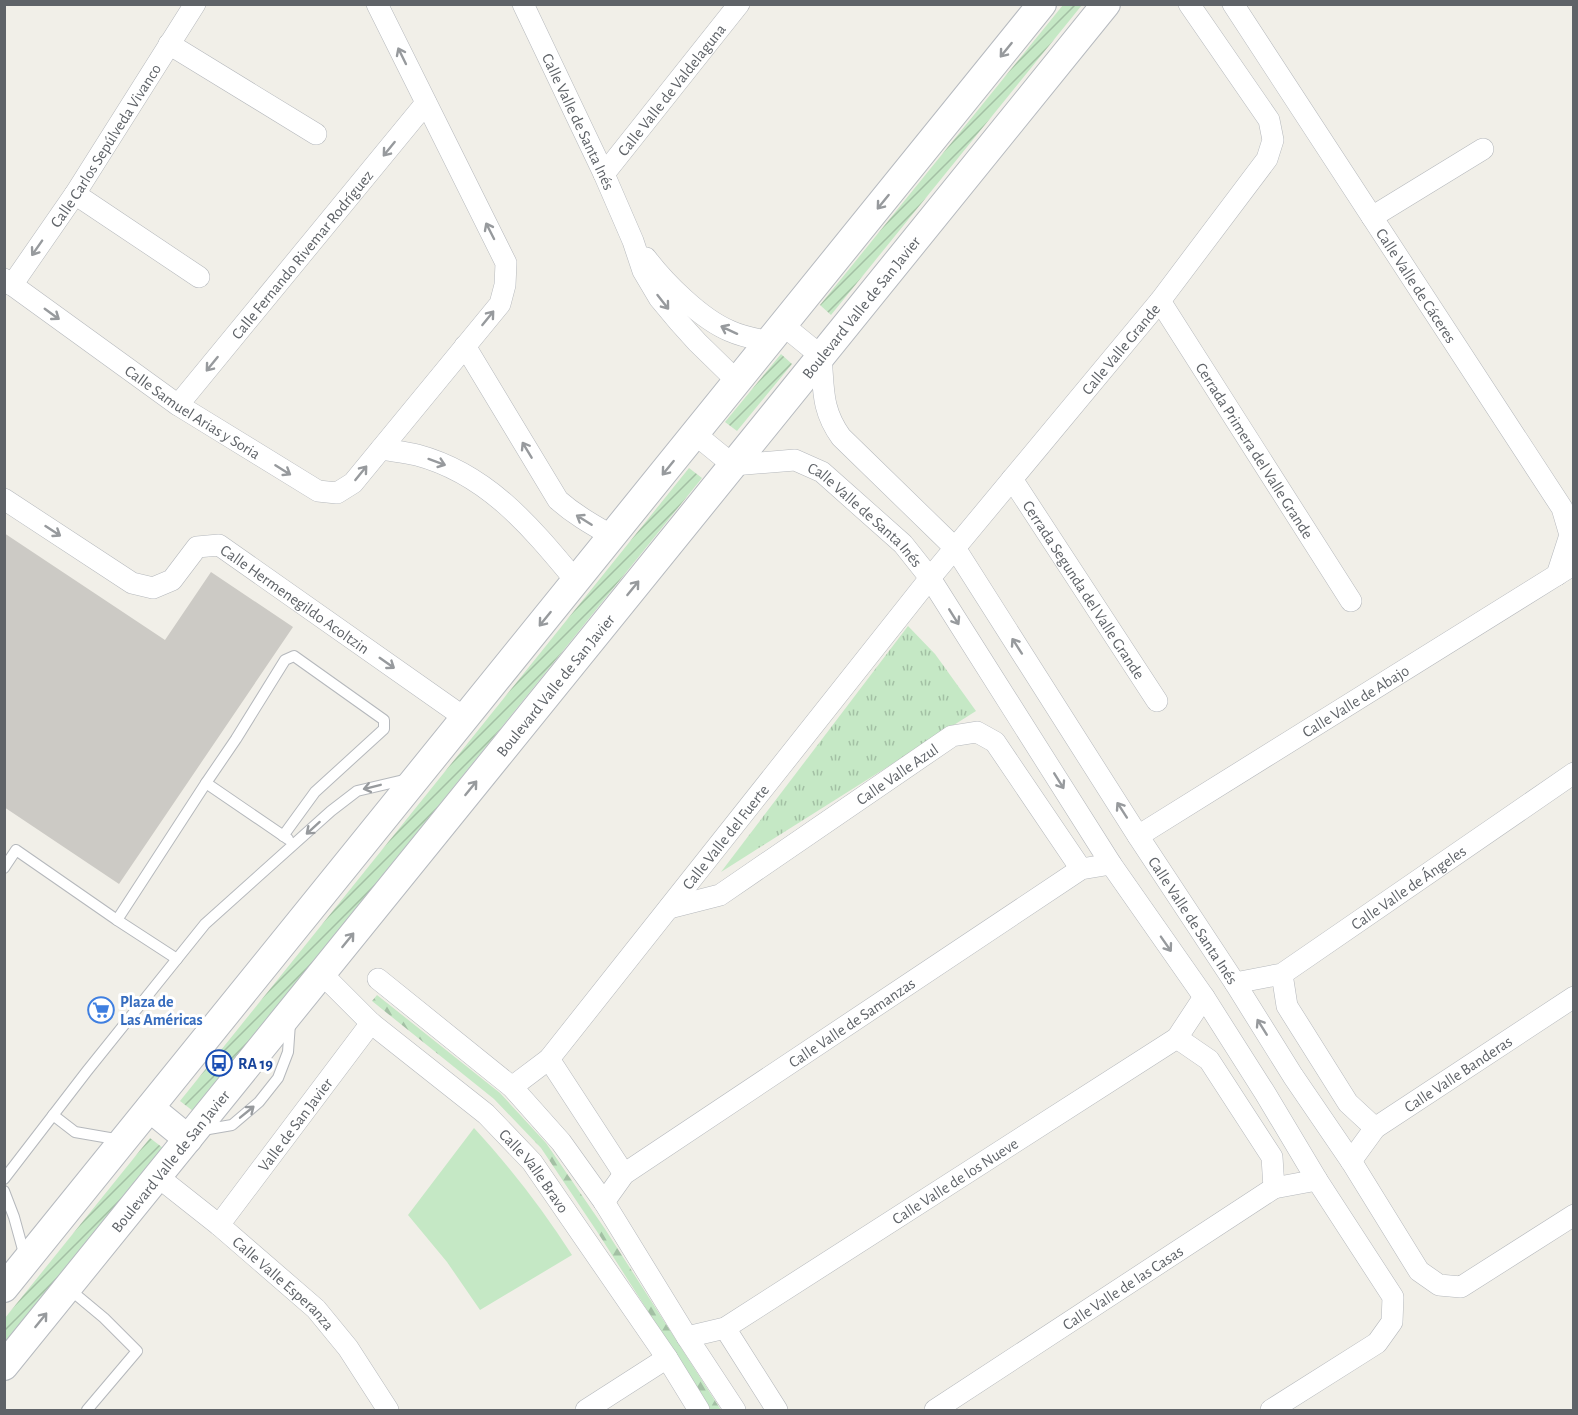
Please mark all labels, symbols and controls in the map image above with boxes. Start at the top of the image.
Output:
street label: Calle Valle de Valdelaguna [615,21,729,159]
one-way arrow [999,42,1012,58]
one-way arrow [396,48,408,66]
street label: Calle Valle de Santa Inés [539,51,617,193]
street label: Calle Carlos Sepúlveda Vivanco [48,61,164,230]
one-way arrow [382,140,395,156]
street label: Calle Fernando Rivemar Rodríguez [229,167,377,342]
one-way arrow [877,193,890,209]
one-way arrow [484,222,495,240]
street label: Calle Valle de Cáceres [1373,226,1459,346]
street label: Boulevard Valle de San Javier [799,233,924,382]
one-way arrow [31,239,44,255]
one-way arrow [656,293,669,309]
street label: Calle Valle Grande [1079,301,1163,398]
one-way arrow [43,308,59,320]
one-way arrow [482,310,495,326]
one-way arrow [720,323,738,335]
one-way arrow [205,356,219,371]
street label: Cerrada Primera del Valle Grande [1192,360,1316,542]
street label: Calle Samuel Arias y Soria [122,362,263,463]
one-way arrow [521,442,533,459]
one-way arrow [427,457,446,468]
one-way arrow [662,459,675,475]
street label: Calle Valle de Santa Inés [805,460,925,570]
one-way arrow [274,464,291,476]
one-way arrow [354,466,367,482]
street label: Cerrada Segunda del Valle Grande [1019,498,1147,682]
one-way arrow [576,513,593,525]
one-way arrow [45,525,62,538]
street label: Calle Hermenegildo Acoltzin [217,542,372,657]
one-way arrow [627,580,640,596]
one-way arrow [949,608,961,625]
street label: Boulevard Valle de San Javier [494,611,618,760]
one-way arrow [539,611,552,627]
one-way arrow [1010,638,1022,655]
one-way arrow [379,657,395,669]
street label: Calle Valle de Abajo [1300,662,1412,741]
street label: Calle Valle Azul [854,741,941,808]
one-way arrow [1052,773,1065,790]
one-way arrow [464,781,477,797]
one-way arrow [363,782,382,794]
street label: Calle Valle del Fuerte [680,782,772,893]
one-way arrow [1115,802,1127,819]
one-way arrow [306,820,321,835]
street label: Calle Valle de Ángeles [1348,843,1469,933]
street label: Calle Valle de Santa Inés [1145,854,1240,987]
one-way arrow [341,933,355,948]
one-way arrow [1160,935,1172,951]
street label: Calle Valle de Samanzas [786,975,918,1071]
place label: Plaza de Las Américas [120,994,203,1028]
supermarket icon: Plaza de Las Américas [86,995,116,1025]
one-way arrow [1255,1019,1267,1036]
street label: Calle Valle Banderas [1402,1033,1515,1115]
bus stop icon: RA 19 [204,1048,234,1078]
place label: RA 19 [238,1056,273,1072]
street label: Valle de San Javier [255,1075,336,1175]
street label: Boulevard Valle de San Javier [109,1087,234,1236]
one-way arrow [239,1105,254,1119]
street label: Calle Valle Bravo [496,1126,571,1216]
street label: Calle Valle de los Nueve [889,1135,1021,1228]
street label: Calle Valle Esperanza [229,1234,337,1333]
street label: Calle Valle de las Casas [1060,1243,1186,1333]
one-way arrow [34,1312,47,1328]

